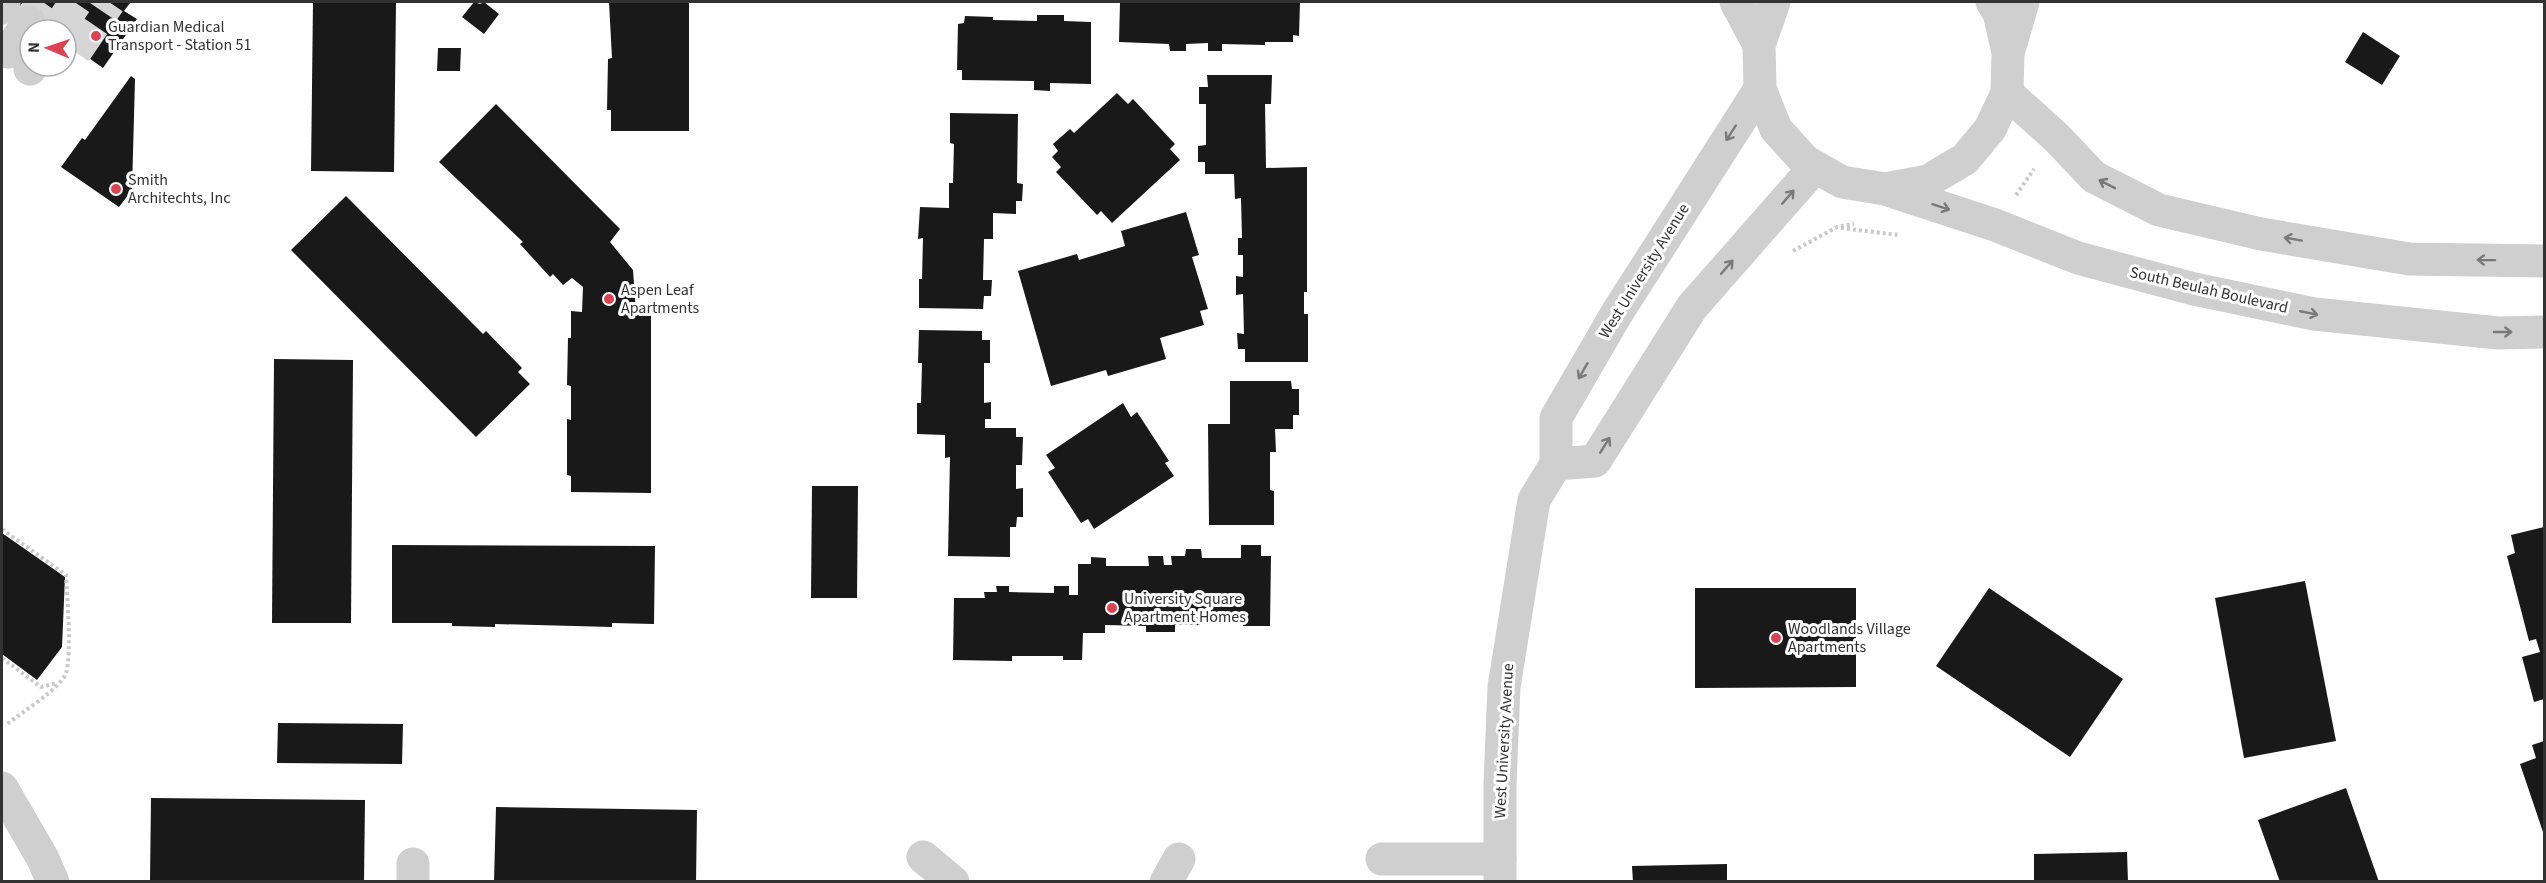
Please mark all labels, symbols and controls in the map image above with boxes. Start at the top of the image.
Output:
place label: Guardian Medical Transport - Station 51 [108,16,251,56]
north arrow [18,18,78,78]
marker: Guardian Medical Transport - Station 51 [89,29,103,43]
text: N [23,42,45,53]
one-way arrow [1725,124,1737,141]
place label: Smith Architechts, Inc [128,169,231,209]
one-way arrow [2099,177,2117,189]
marker: Smith Architechts, Inc [109,182,123,196]
one-way arrow [1781,190,1795,205]
street label: West University Avenue [1593,199,1695,343]
one-way arrow [1931,202,1950,213]
one-way arrow [2283,234,2303,245]
one-way arrow [2477,254,2497,266]
one-way arrow [1720,260,1734,275]
street label: South Beulah Boulevard [2128,261,2290,319]
place label: Aspen Leaf Apartments [621,279,700,319]
marker: Aspen Leaf Apartments [602,292,616,306]
one-way arrow [2299,308,2318,319]
one-way arrow [2492,326,2512,338]
one-way arrow [1577,362,1589,379]
one-way arrow [1600,437,1612,454]
place label: University Square Apartment Homes [1124,588,1246,628]
marker: University Square Apartment Homes [1105,601,1119,615]
place label: Woodlands Village Apartments [1788,618,1911,658]
marker: Woodlands Village Apartments [1769,631,1783,645]
street label: West University Avenue [1489,663,1519,819]

